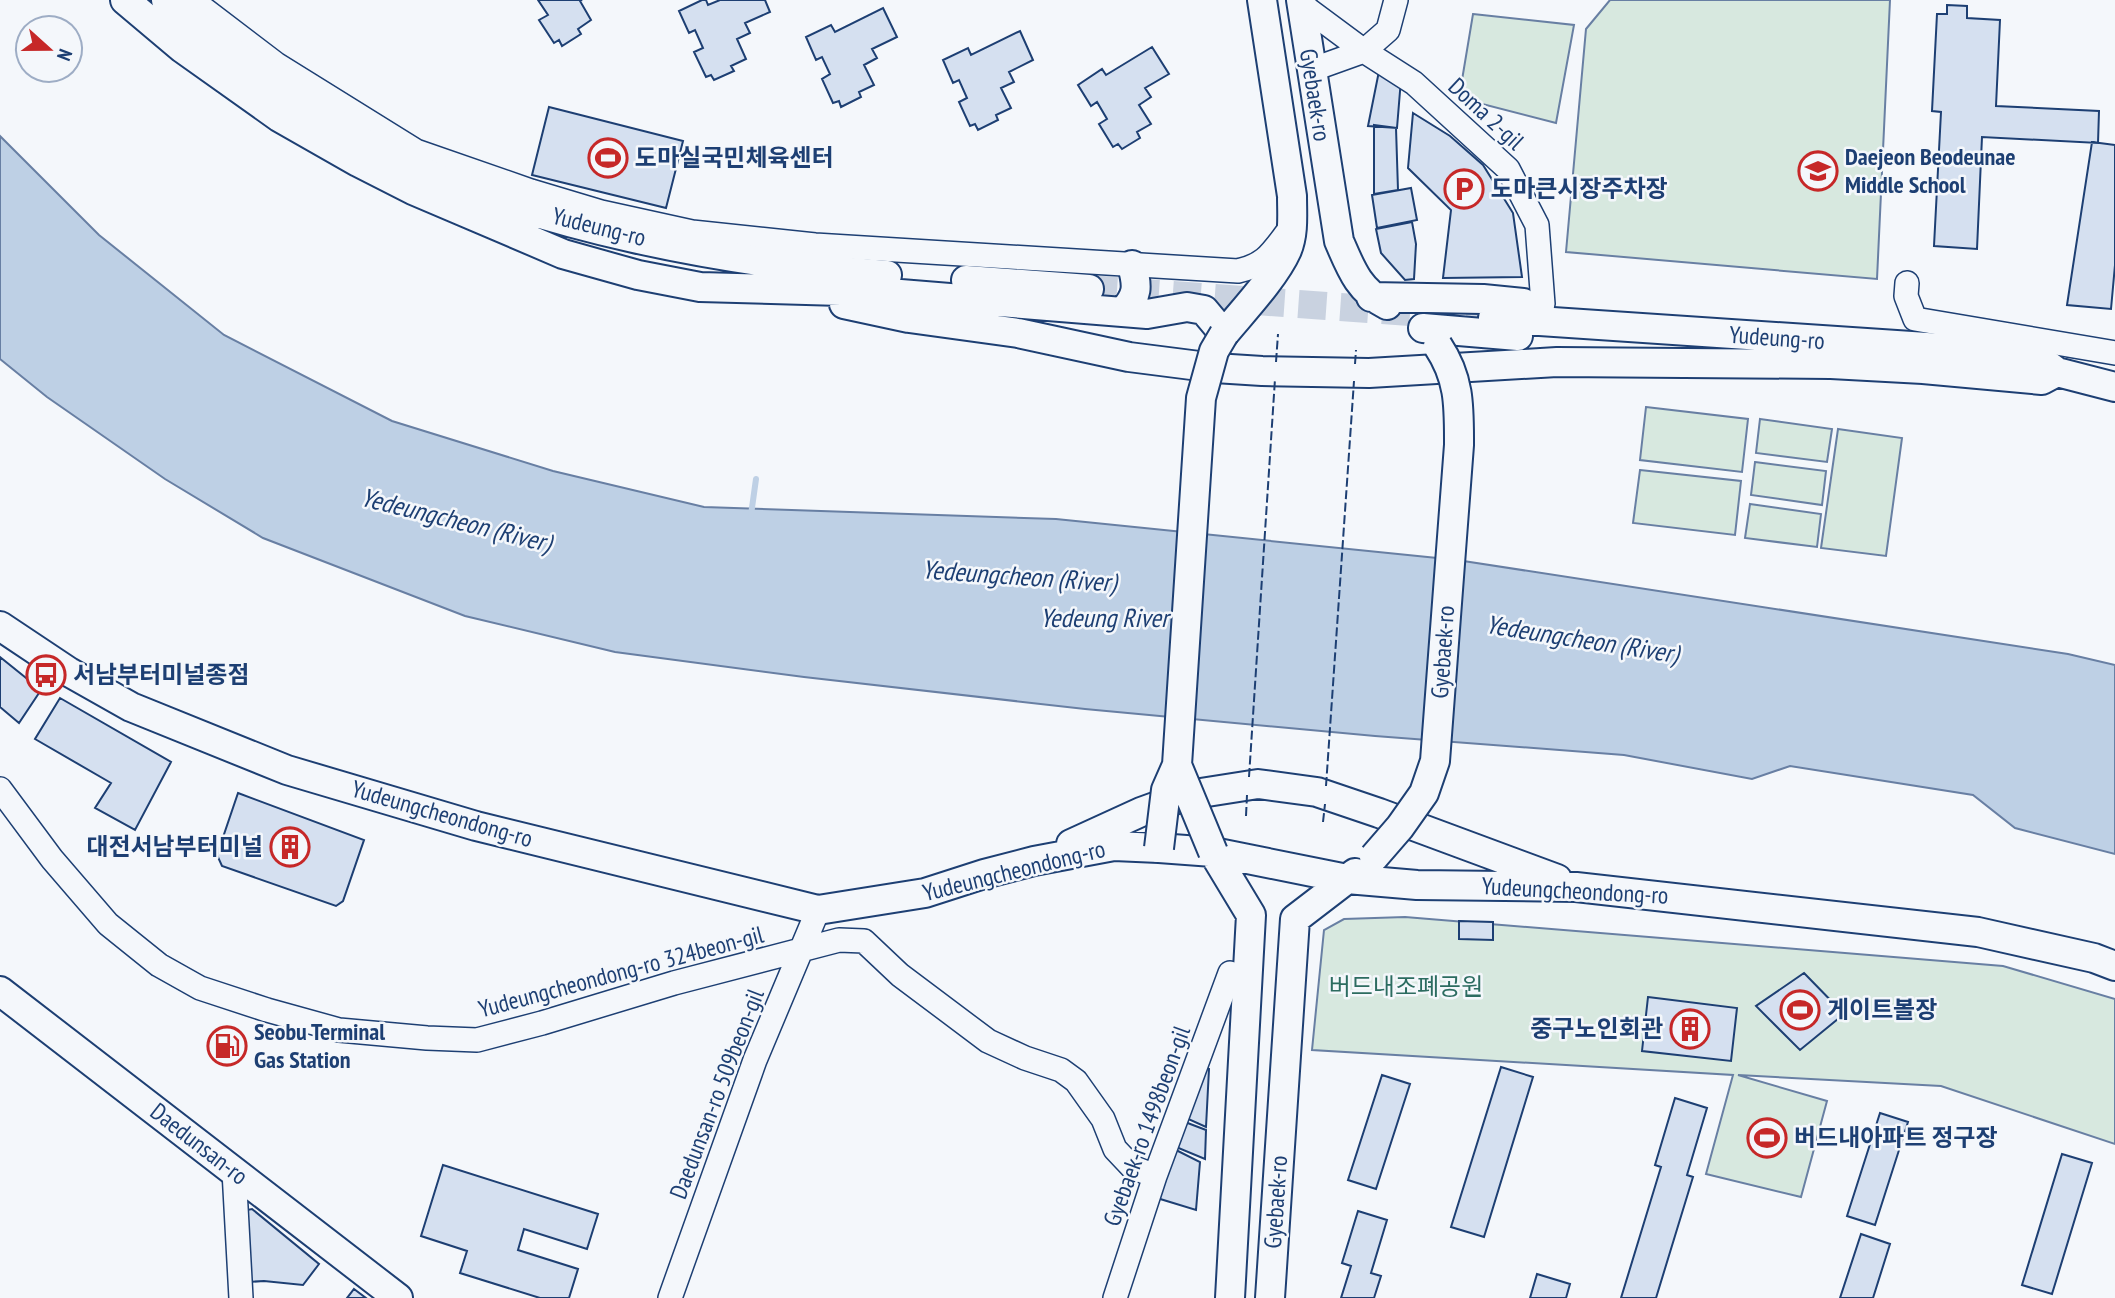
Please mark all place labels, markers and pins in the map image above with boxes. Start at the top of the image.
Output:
sports icon: 도마실국민체육센터 [587,137,629,179]
place label: Daejeon Beodeunae Middle School [1845,141,2015,200]
place label: 도마실국민체육센터 [635,142,834,173]
school or university icon: Daejeon Beodeunae Middle School [1797,150,1839,192]
parking icon: 도마큰시장주차장 [1443,168,1485,210]
place label: 도마큰시장주차장 [1491,173,1668,204]
bus stop icon: 서남부터미널종점 [25,654,67,696]
place label: 서남부터미널종점 [73,659,250,690]
building icon: 대전서남부터미널 [269,826,311,868]
place label: 대전서남부터미널 [86,831,263,862]
sports icon: 게이트볼장 [1779,989,1821,1031]
place label: 게이트볼장 [1827,994,1937,1025]
building icon: 중구노인회관 [1669,1008,1711,1050]
place label: 중구노인회관 [1531,1013,1663,1044]
place label: Seobu Terminal Gas Station [254,1016,385,1075]
fuel station icon: Seobu Terminal Gas Station [206,1025,248,1067]
sports icon: 버드내아파트 정구장 [1746,1117,1788,1159]
place label: 버드내아파트 정구장 [1794,1122,1998,1153]

